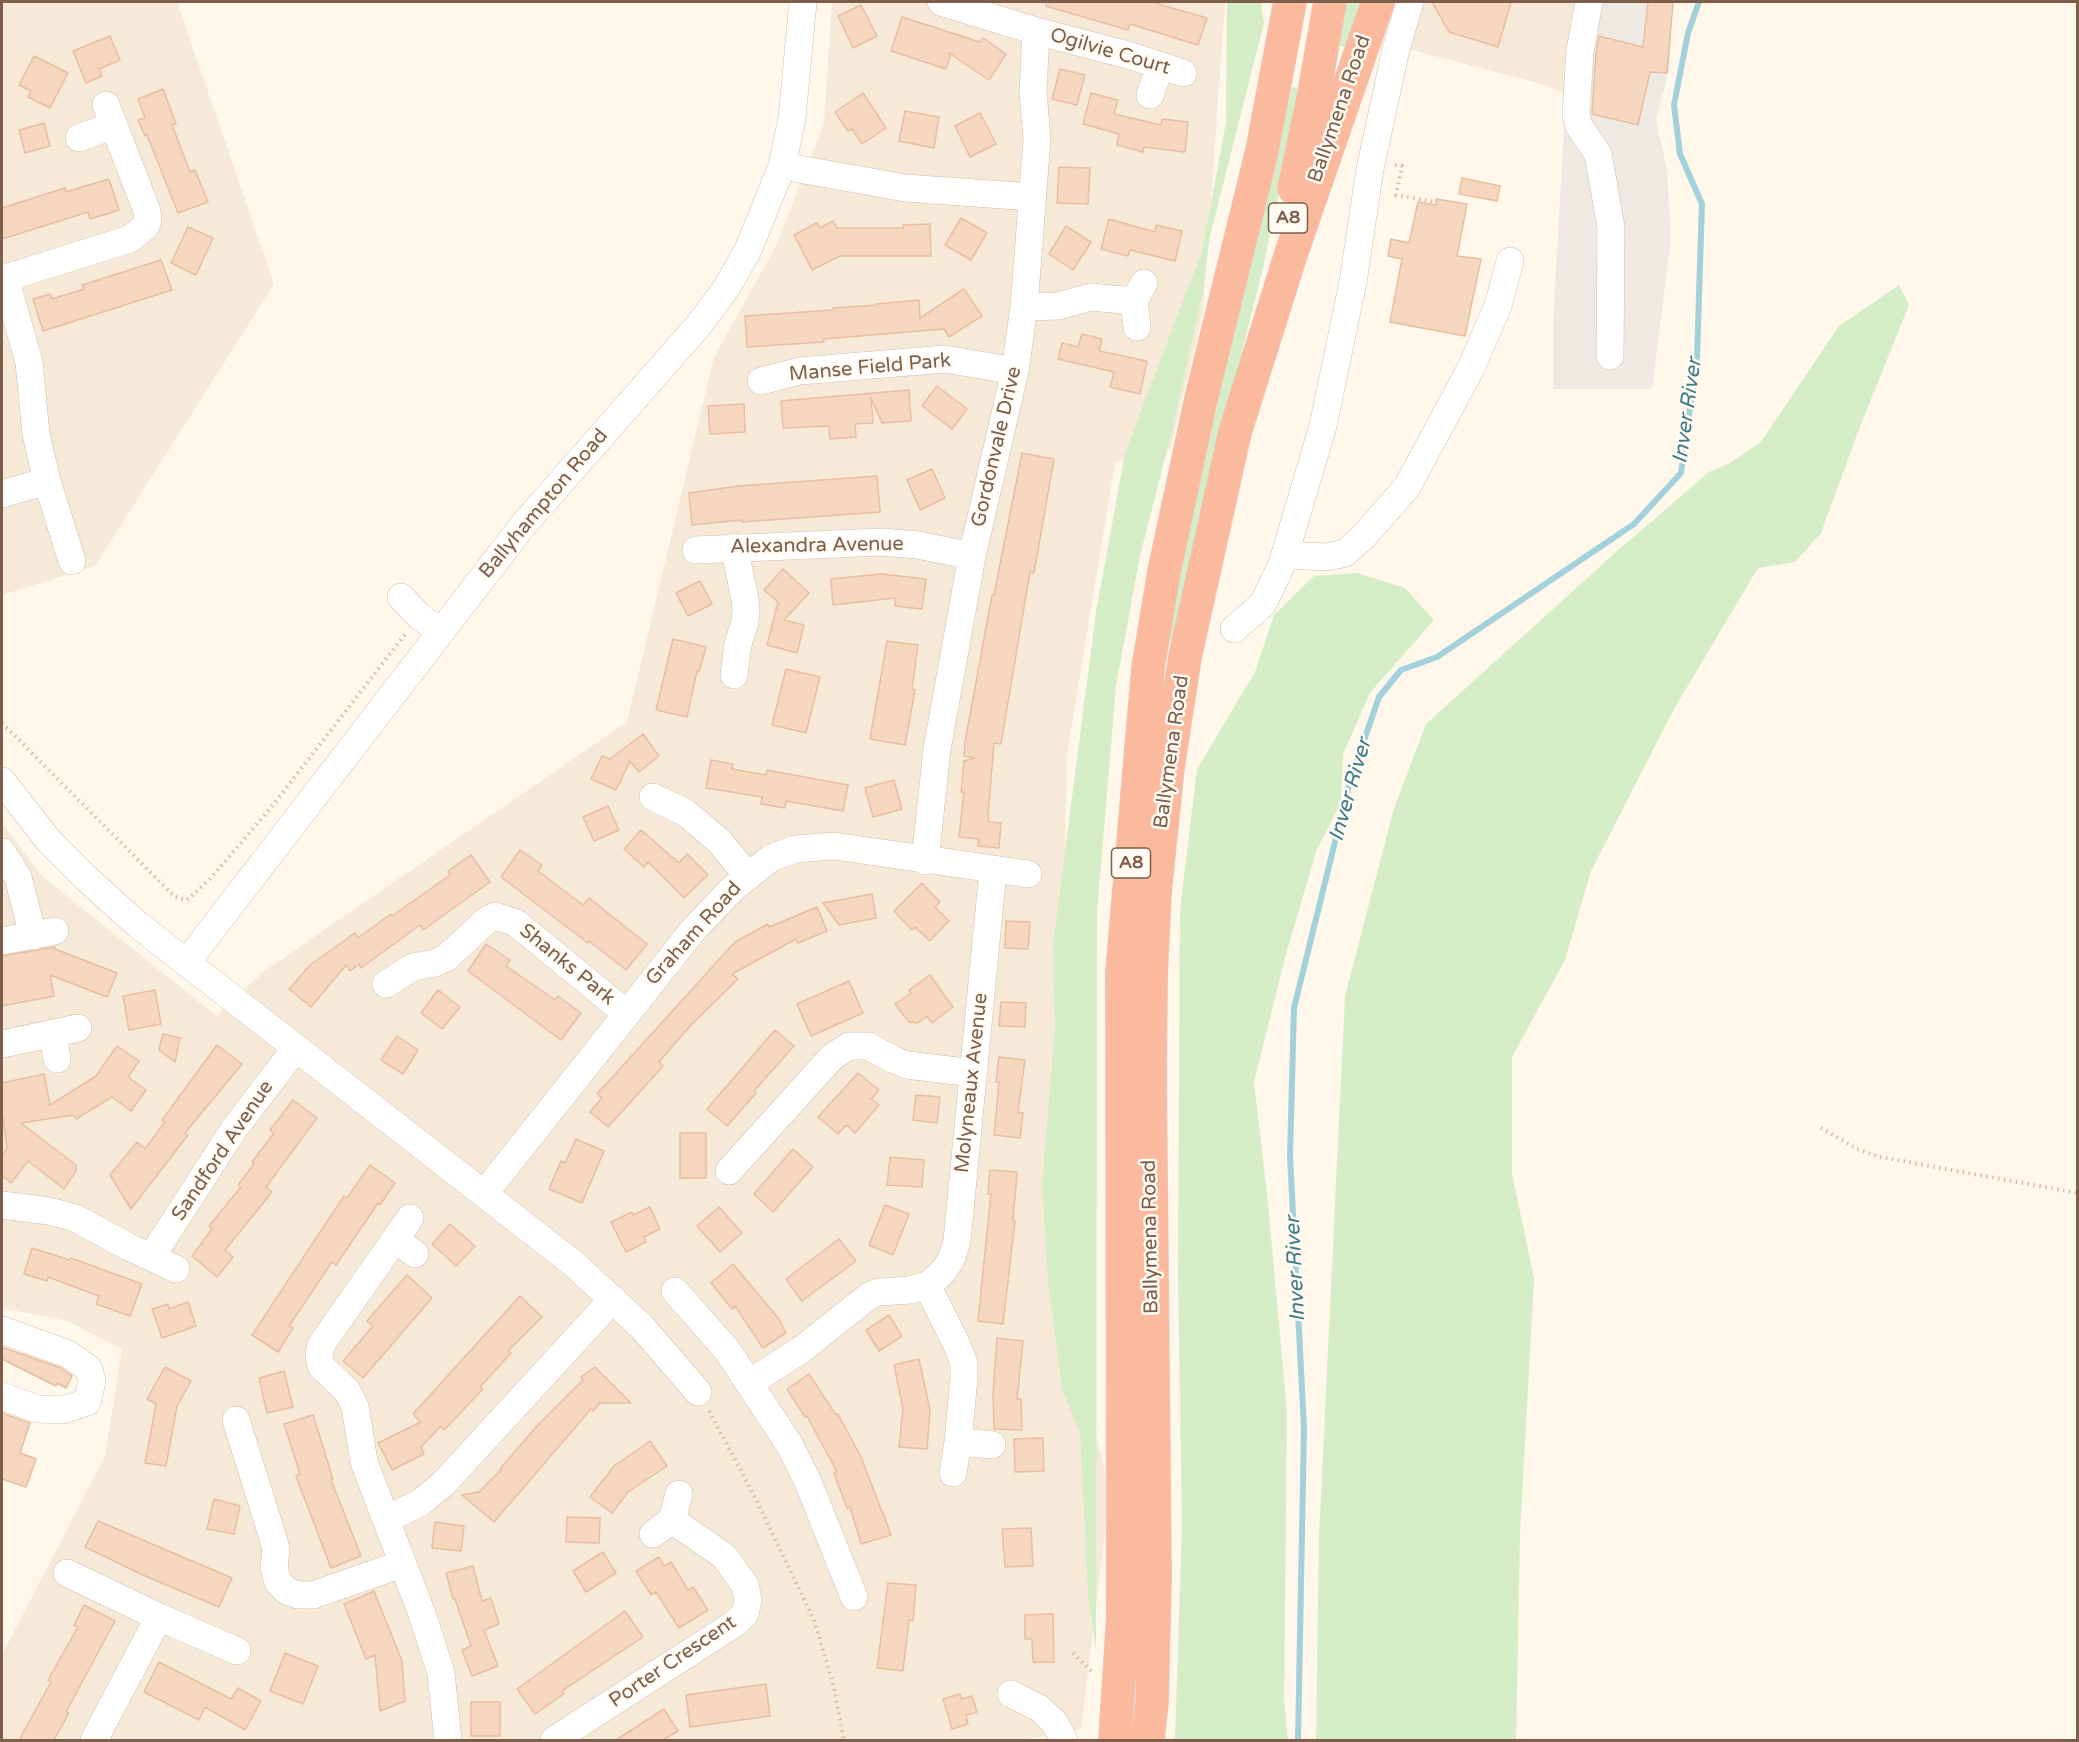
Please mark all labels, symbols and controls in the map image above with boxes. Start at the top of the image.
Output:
street label: Ogilvie Court [1047,23,1173,81]
street label: Ballymena Road [1304,32,1376,186]
road number: A8 [1268,203,1308,233]
street label: Manse Field Park [788,349,952,387]
water label: Inver River [1668,357,1708,465]
street label: Gordonvale Drive [967,364,1027,530]
street label: Ballyhampton Road [475,425,613,583]
street label: Alexandra Avenue [730,532,904,560]
street label: Ballymena Road [1149,674,1195,830]
water label: Inver River [1324,736,1378,844]
road number: A8 [1112,848,1150,878]
street label: Graham Road [641,877,747,991]
street label: Shanks Park [514,919,620,1011]
street label: Molyneaux Avenue [951,992,993,1174]
street label: Sandford Avenue [167,1076,279,1226]
street label: Ballymena Road [1138,1160,1164,1314]
water label: Inver River [1281,1215,1311,1323]
street label: Porter Crescent [605,1611,741,1713]

